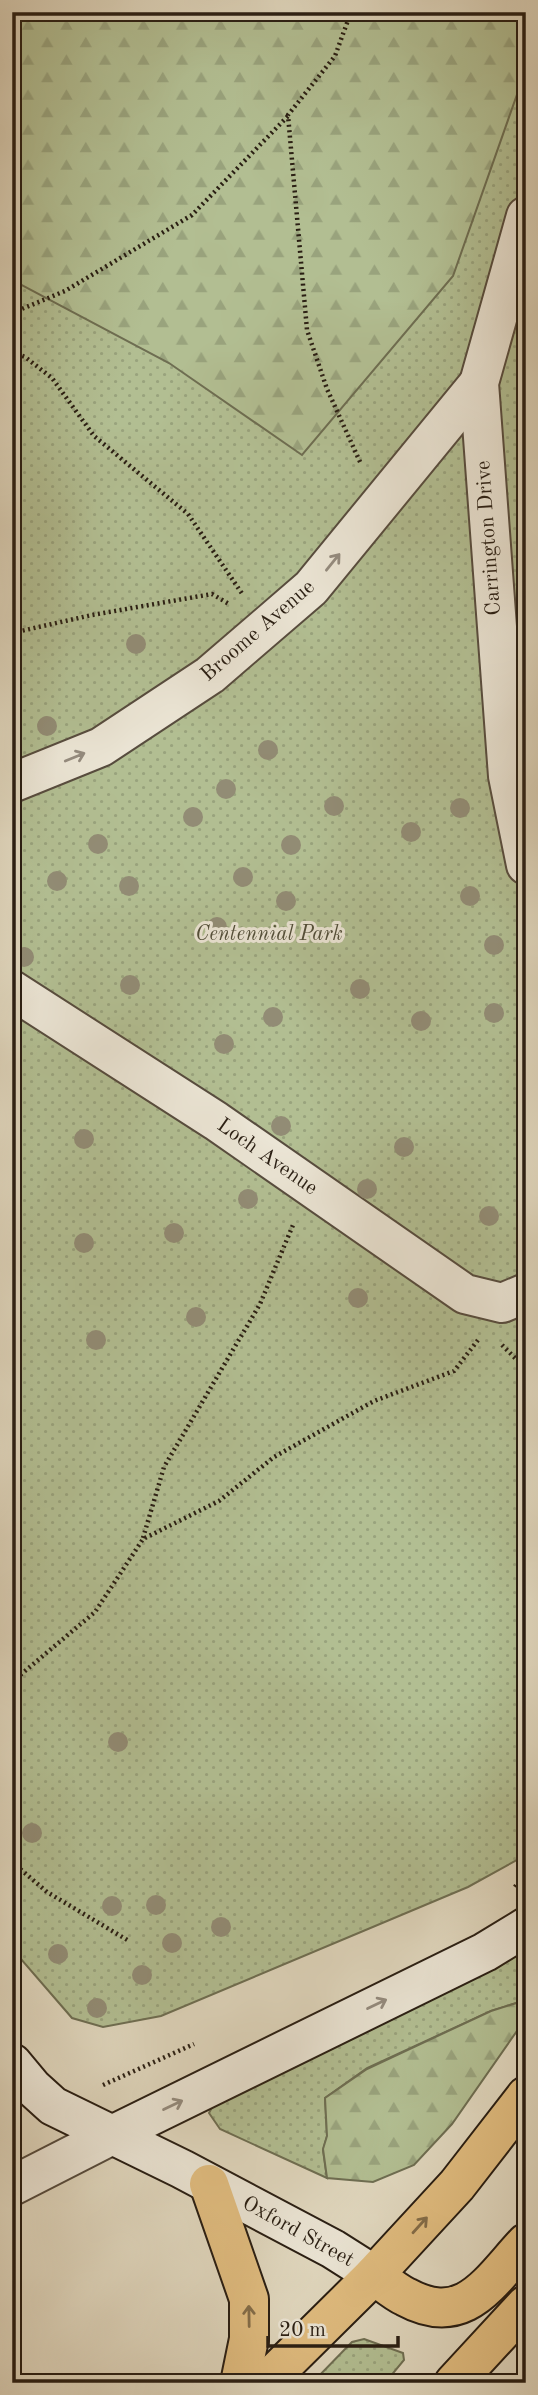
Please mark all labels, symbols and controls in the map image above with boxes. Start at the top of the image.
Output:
street label: Carrington Drive [473,460,505,616]
one-way arrow [325,553,341,571]
street label: Broome Avenue [197,576,319,686]
one-way arrow [64,750,86,763]
park label: Centennial Park [195,924,343,945]
street label: Loch Avenue [213,1115,321,1199]
one-way arrow [366,1997,387,2011]
one-way arrow [162,2097,183,2111]
street label: Oxford Street [239,2193,357,2271]
one-way arrow [412,2217,429,2234]
one-way arrow [242,2304,256,2327]
scale bar [268,2304,398,2348]
text: 20 m [279,2320,326,2341]

